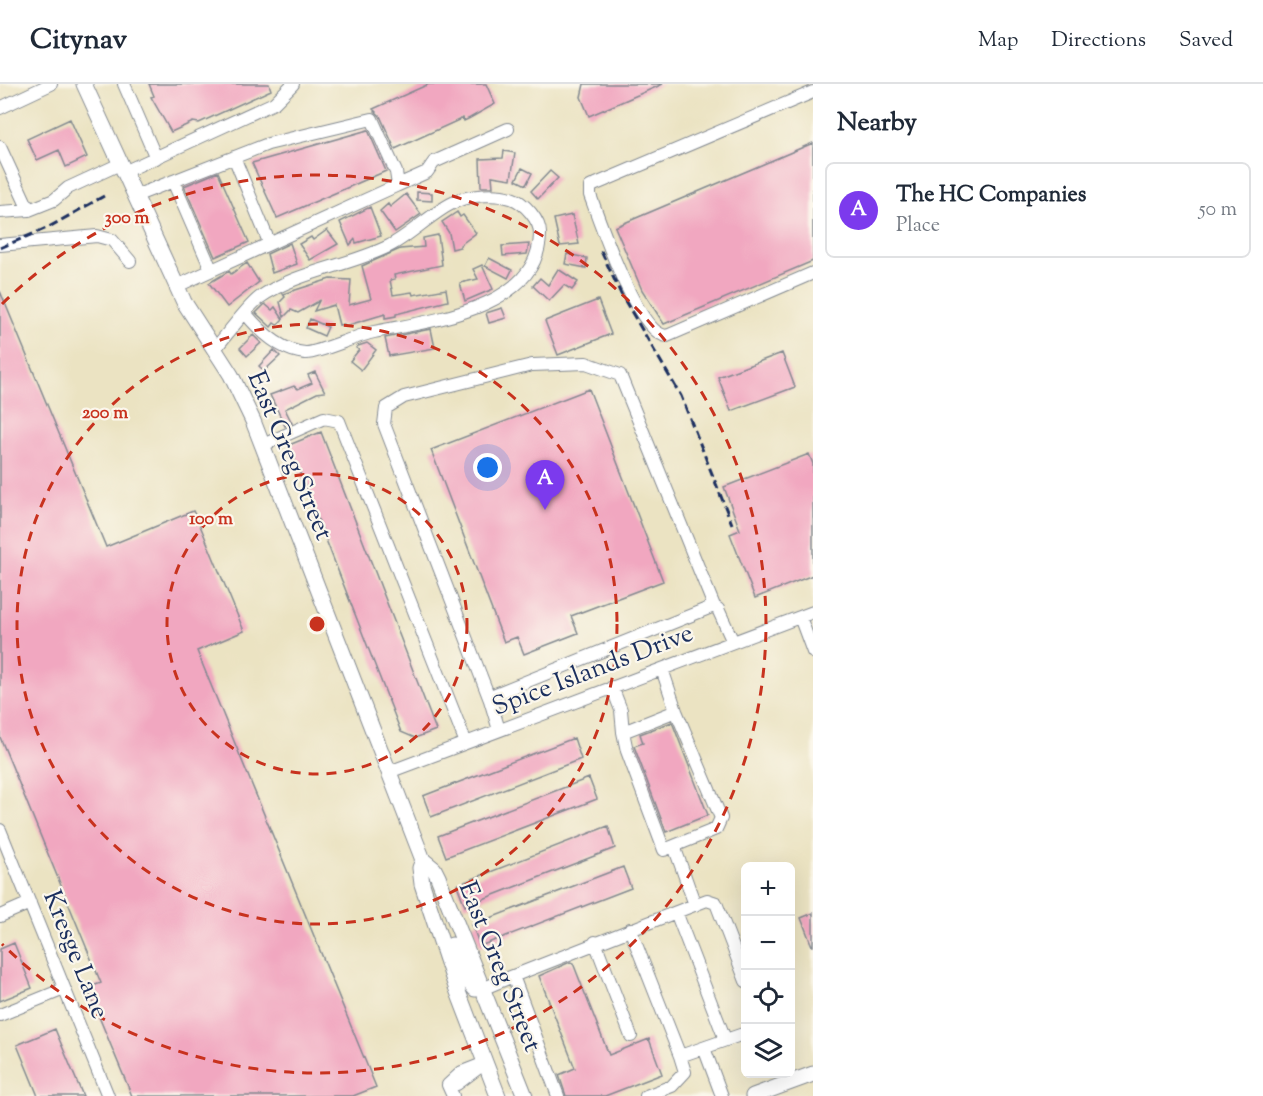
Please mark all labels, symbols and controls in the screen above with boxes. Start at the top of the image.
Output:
text: Citynav [30,21,127,61]
text: Map [978,26,1018,56]
text: Directions [1051,26,1146,56]
text: Saved [1179,26,1233,56]
text: Nearby [837,105,917,142]
text: The HC Companies [896,180,1086,212]
text: A [850,196,867,225]
text: 50 m [1199,196,1237,225]
text: 300 m [105,206,150,232]
text: Place [896,212,940,241]
street label: East Greg Street [237,366,341,547]
text: 200 m [82,401,128,427]
your location [473,453,502,482]
pin: A [526,460,564,510]
text: 100 m [189,507,233,533]
centre of rings [307,614,327,634]
street label: Spice Islands Drive [487,616,699,726]
map controls [741,862,795,1078]
button: + [741,862,795,916]
street label: East Greg Street [448,876,550,1058]
street label: Kresge Lane [32,885,118,1025]
button: − [741,916,795,970]
button: locate [741,970,795,1024]
button: layers [741,1024,795,1078]

